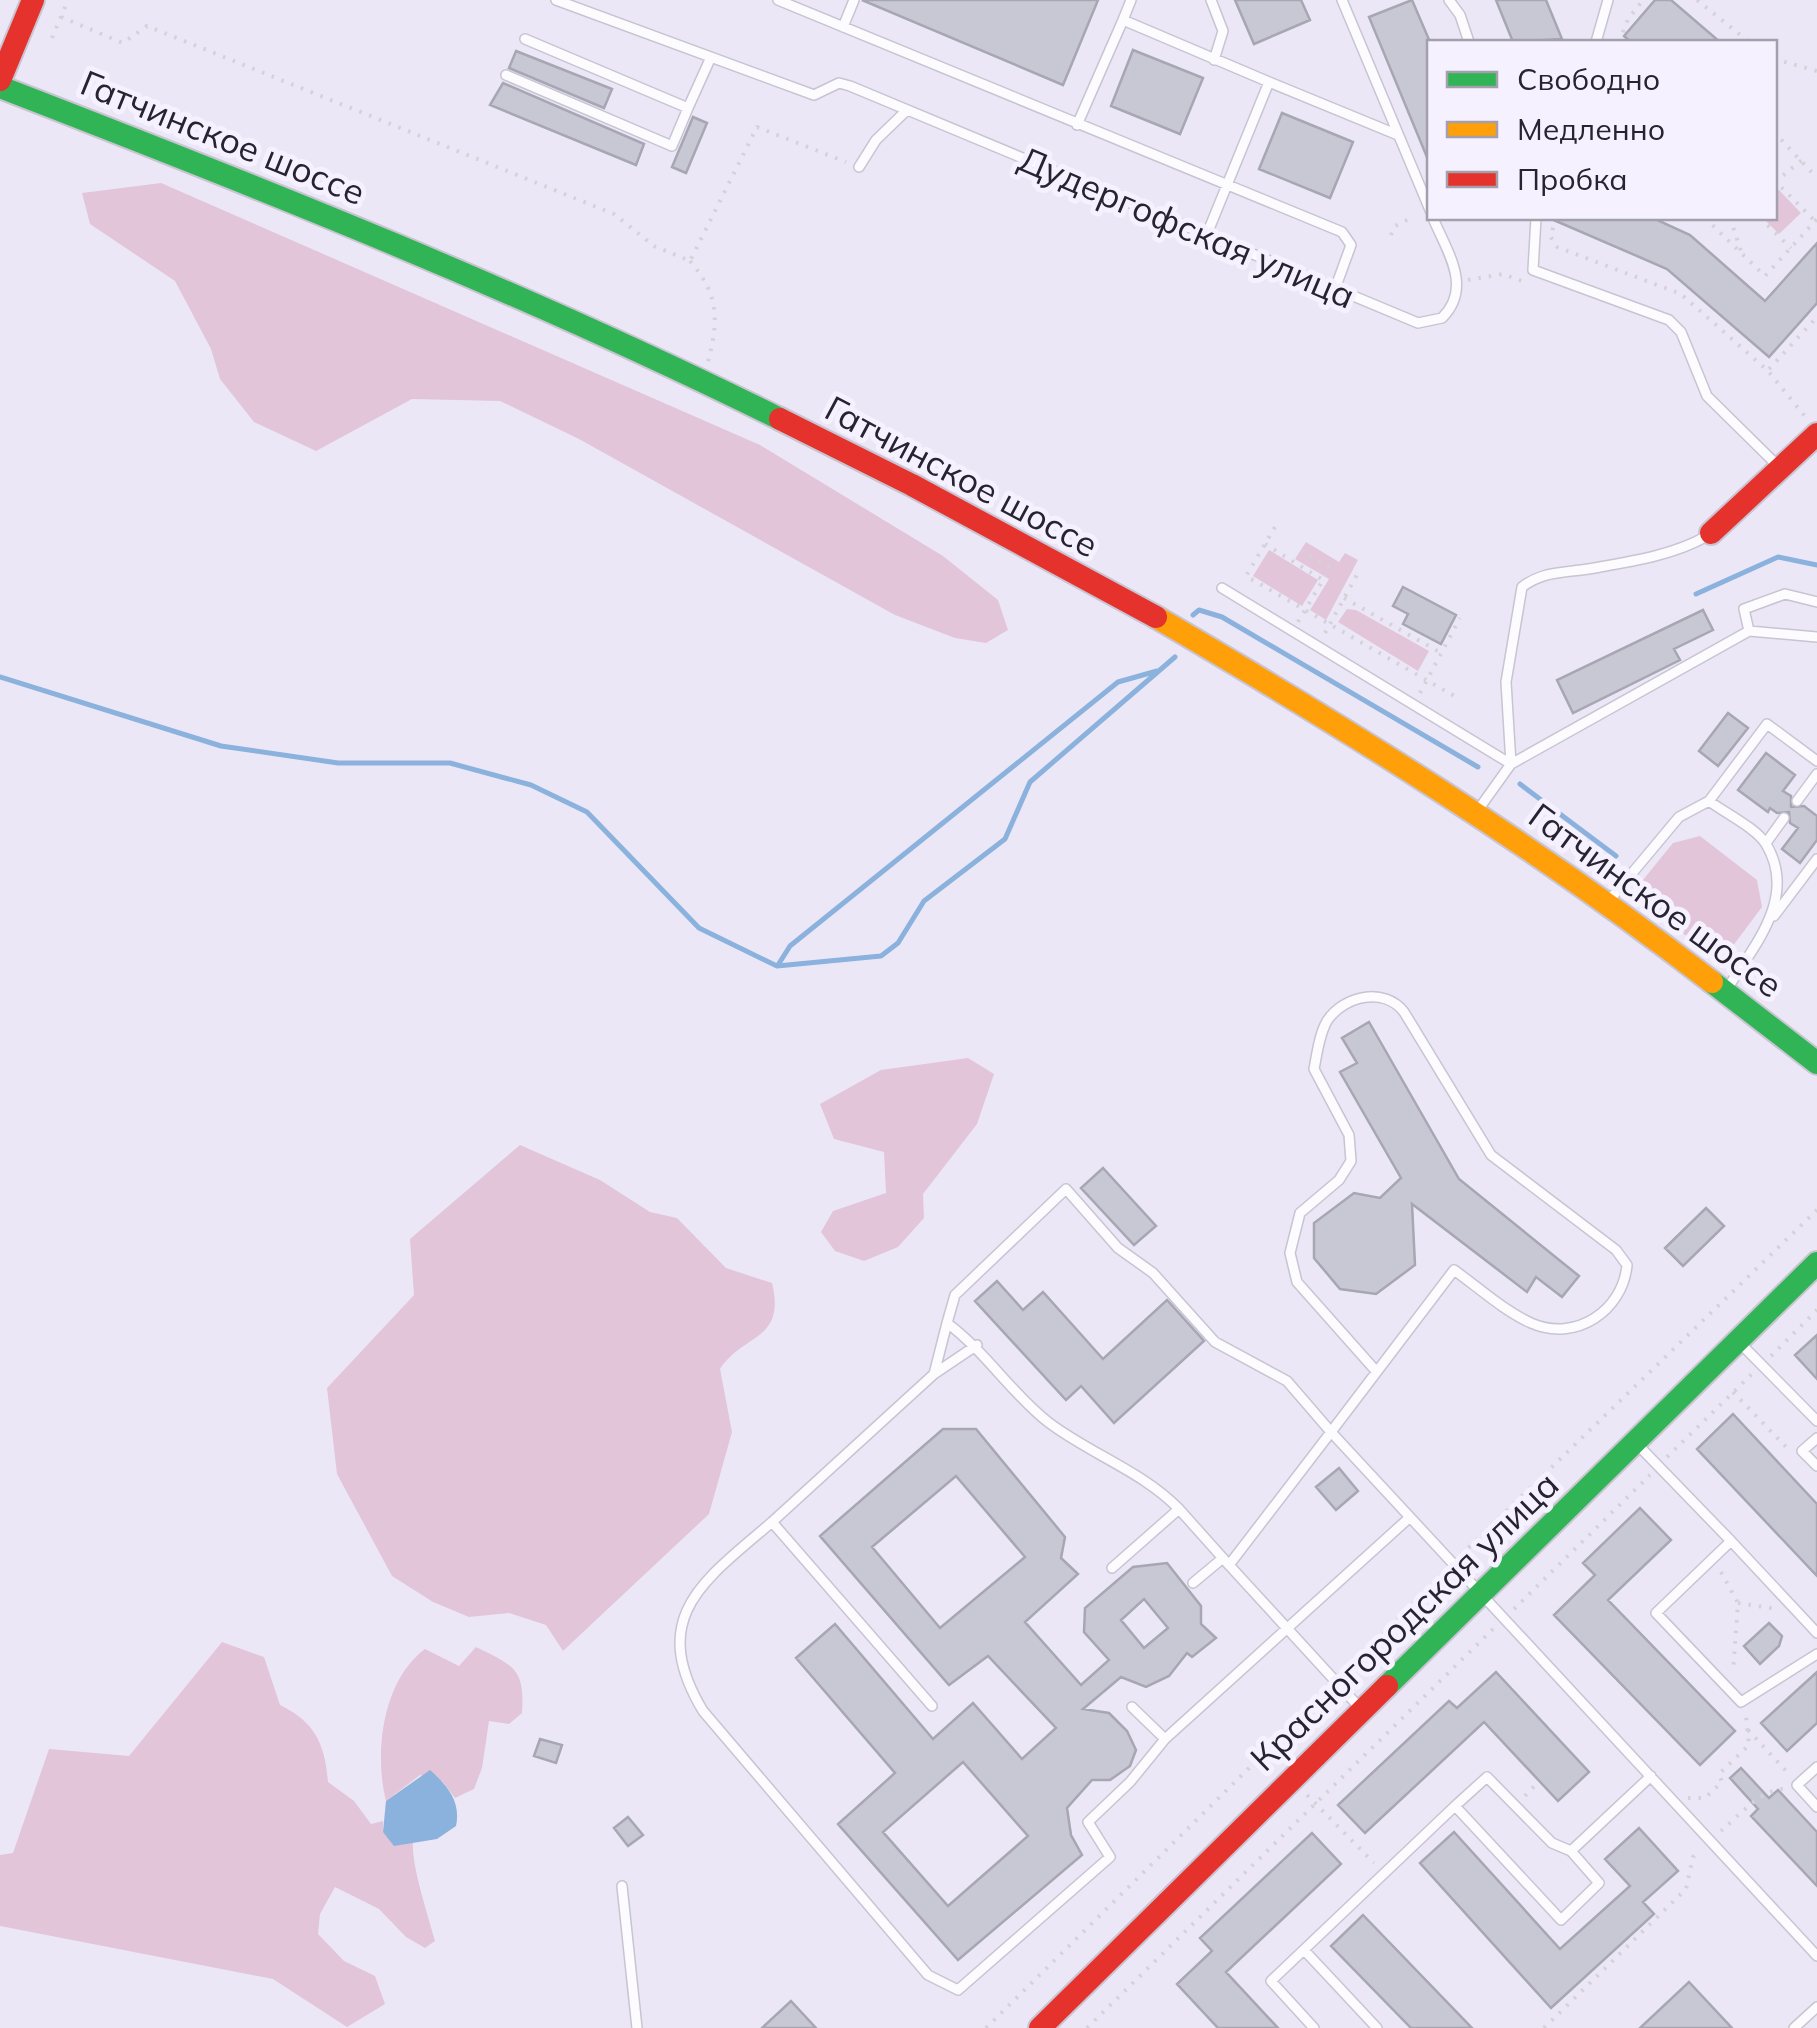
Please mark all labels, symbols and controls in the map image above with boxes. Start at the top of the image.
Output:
legend [1427,40,1777,220]
street label: Гатчинское шоссе [75,60,371,214]
text: Свободно [1517,60,1660,98]
text: Медленно [1517,110,1665,148]
street label: Дудергофская улица [1012,136,1362,318]
text: Пробка [1517,160,1628,198]
street label: Гатчинское шоссе [818,386,1106,566]
street label: Гатчинское шоссе [1521,793,1791,1007]
street label: Красногородская улица [1241,1462,1567,1780]

